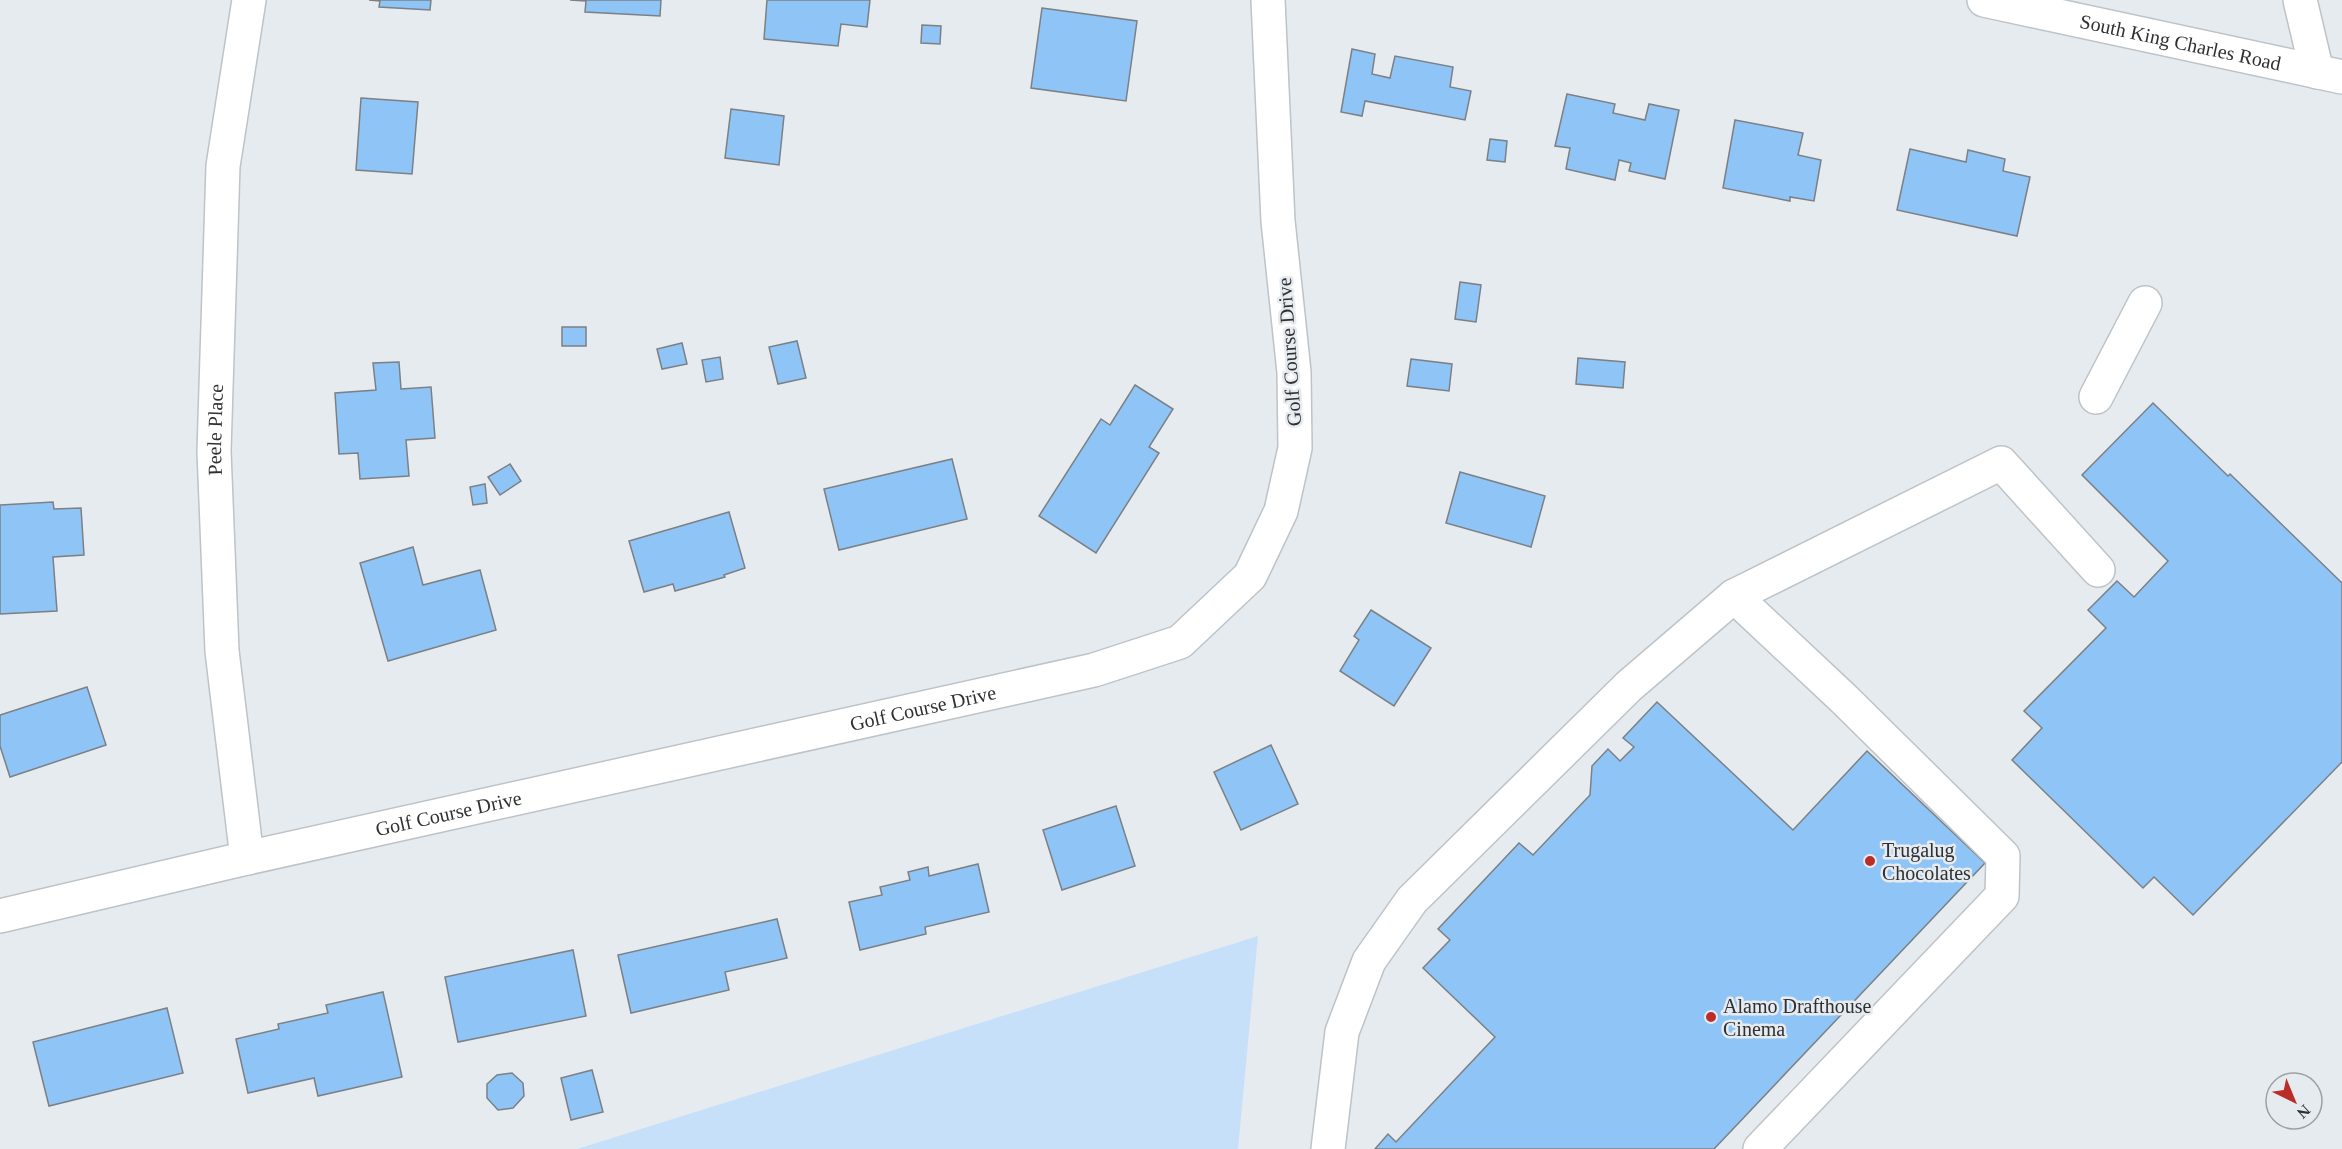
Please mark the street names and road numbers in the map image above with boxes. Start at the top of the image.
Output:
street label: South King Charles Road [2078,10,2283,75]
street label: Golf Course Drive [1273,277,1305,427]
street label: Peele Place [203,383,227,476]
street label: Golf Course Drive [848,681,998,735]
street label: Golf Course Drive [373,786,524,840]

